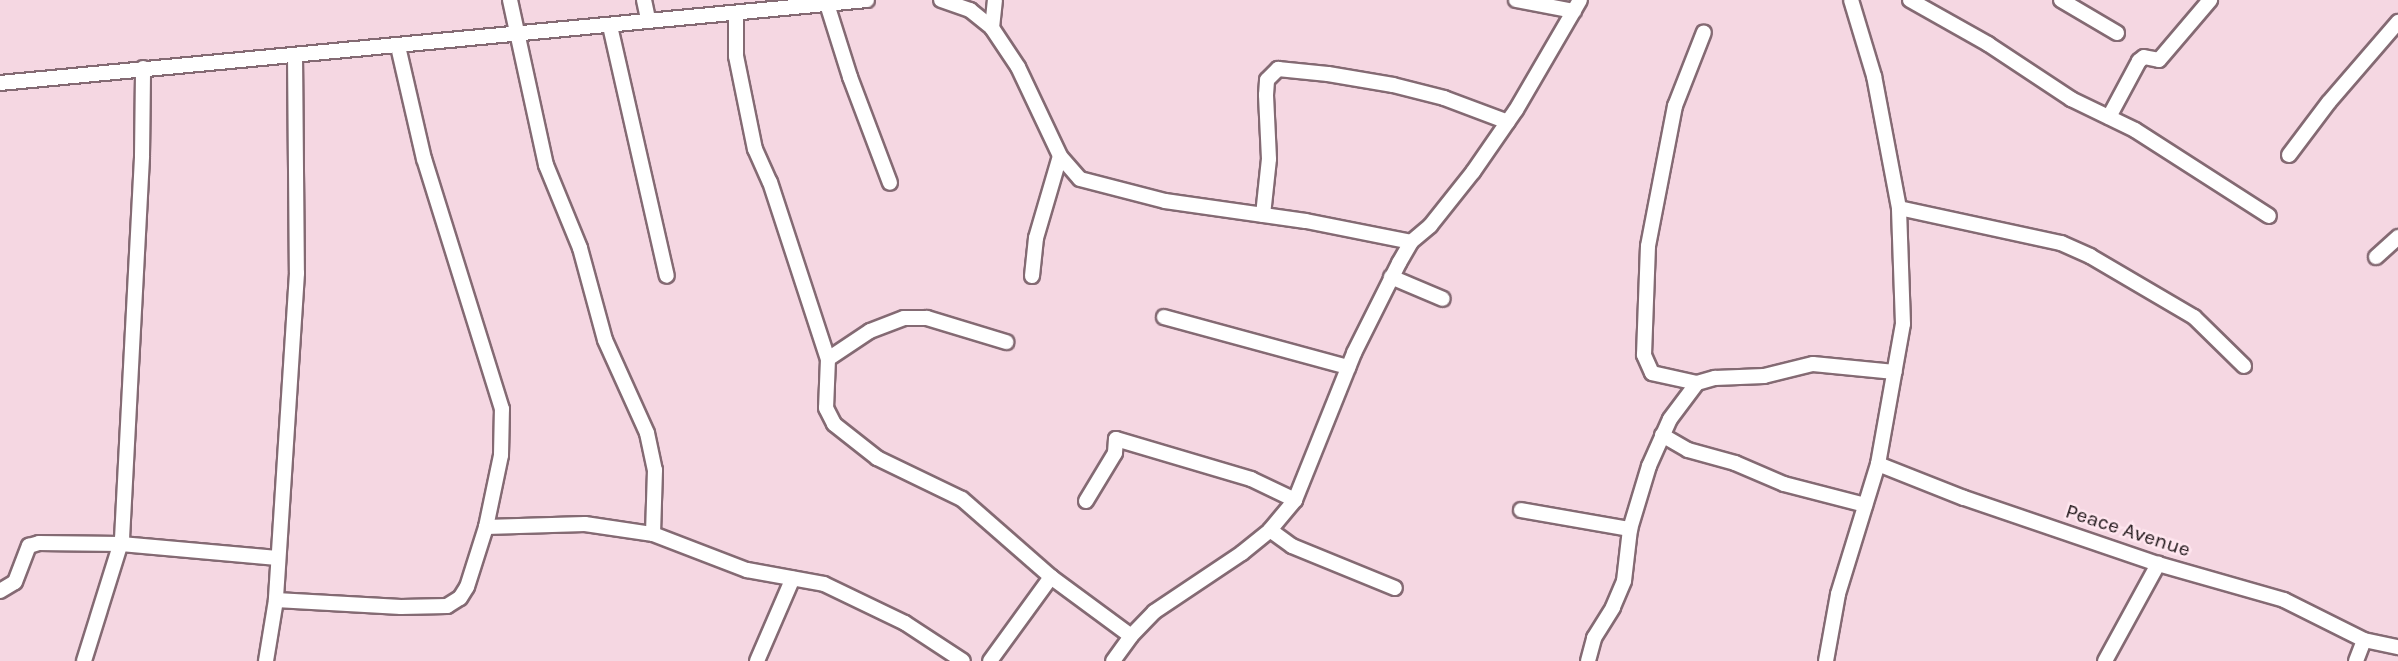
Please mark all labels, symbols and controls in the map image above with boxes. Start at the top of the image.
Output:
street label: Peace Avenue [2062,498,2194,562]

